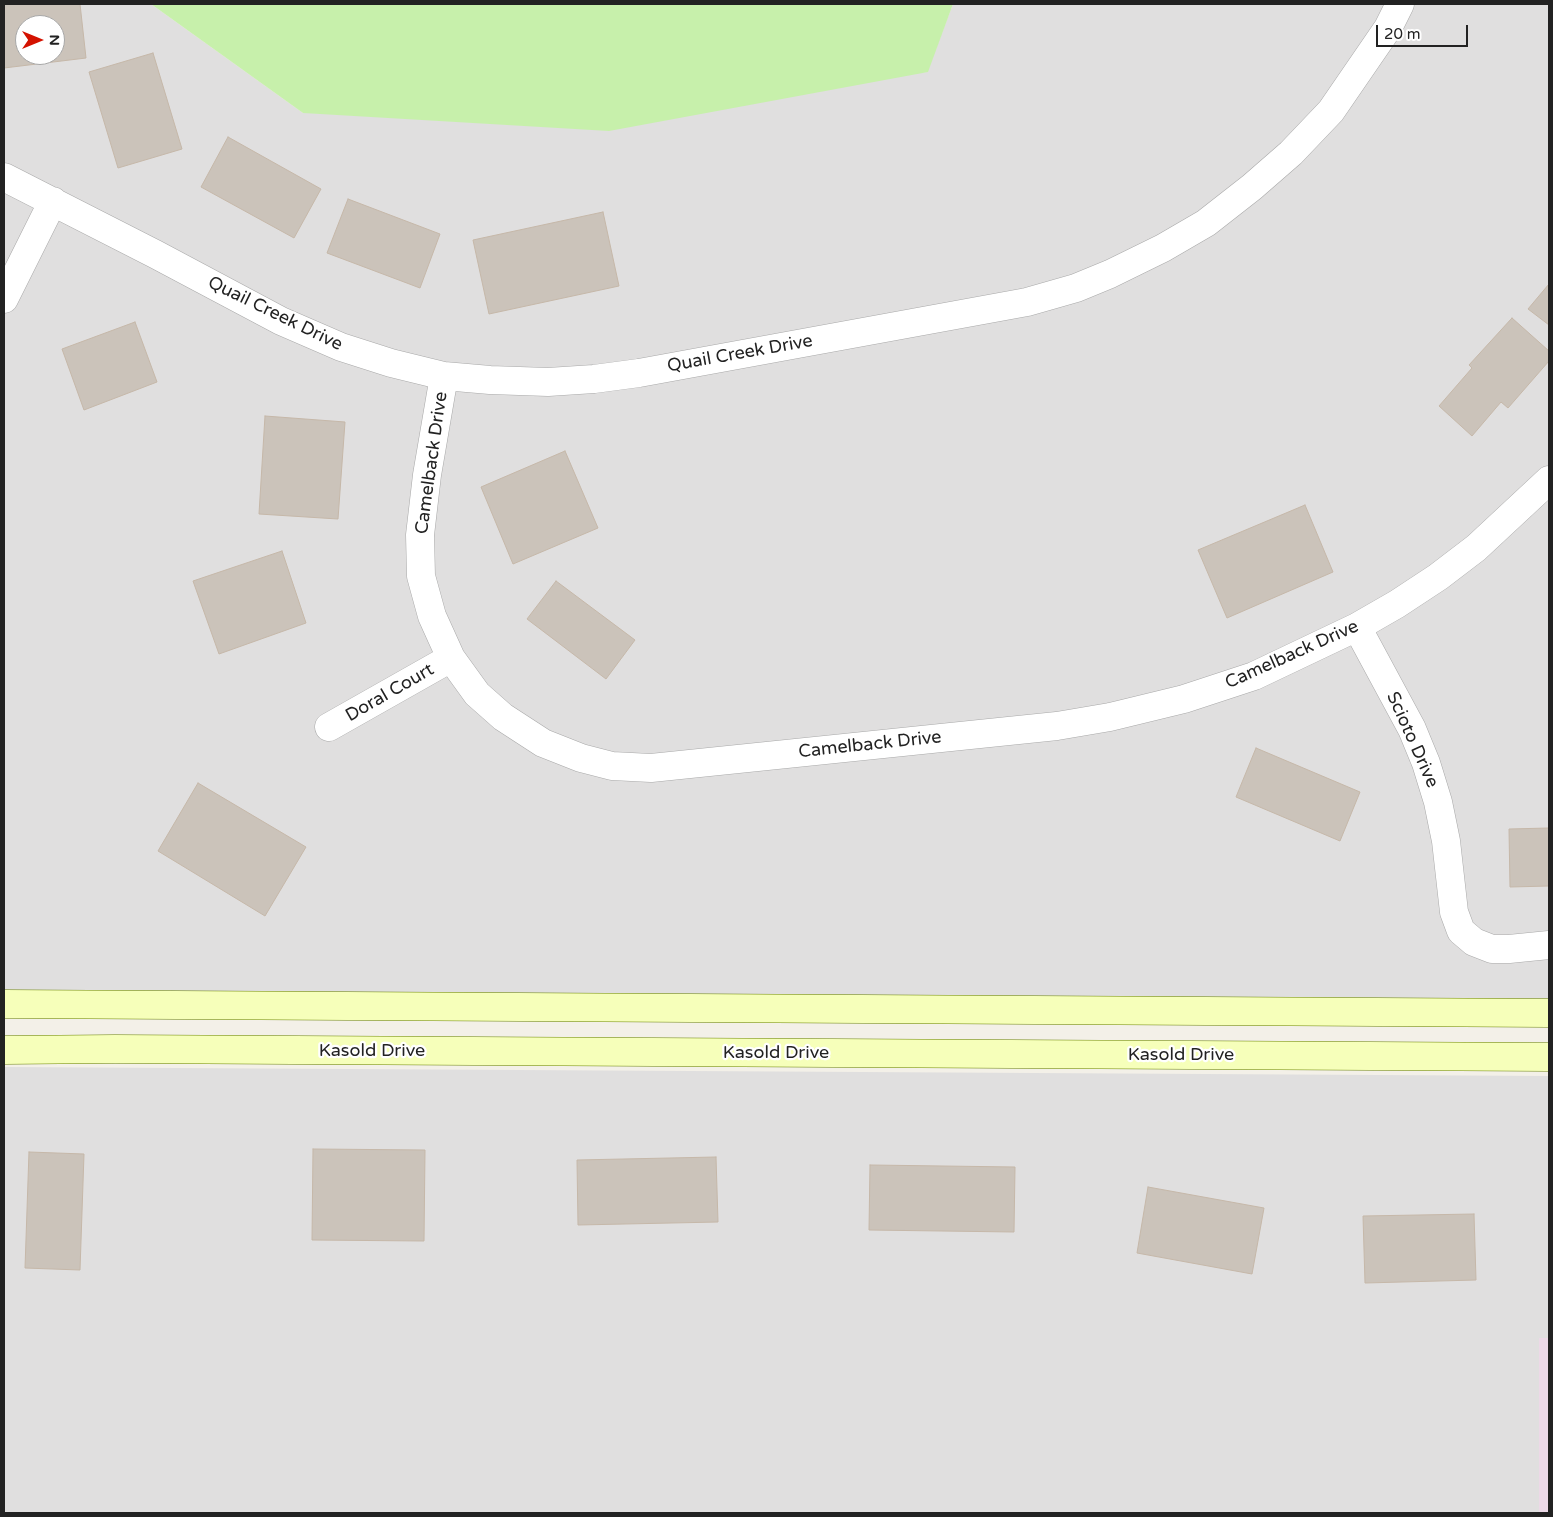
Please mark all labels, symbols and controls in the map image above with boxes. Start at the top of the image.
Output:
north arrow [15,15,65,65]
scale bar [1378,15,1470,47]
text: 20 m [1384,25,1421,43]
text: N [46,34,63,46]
street label: Quail Creek Drive [204,272,346,356]
street label: Quail Creek Drive [666,331,814,377]
street label: Camelback Drive [411,390,453,536]
street label: Camelback Drive [1222,616,1362,694]
street label: Doral Court [342,659,438,727]
street label: Scioto Drive [1381,689,1443,791]
street label: Camelback Drive [797,727,943,763]
street label: Kasold Drive [319,1040,425,1062]
street label: Kasold Drive [723,1042,829,1064]
street label: Kasold Drive [1128,1044,1234,1066]

